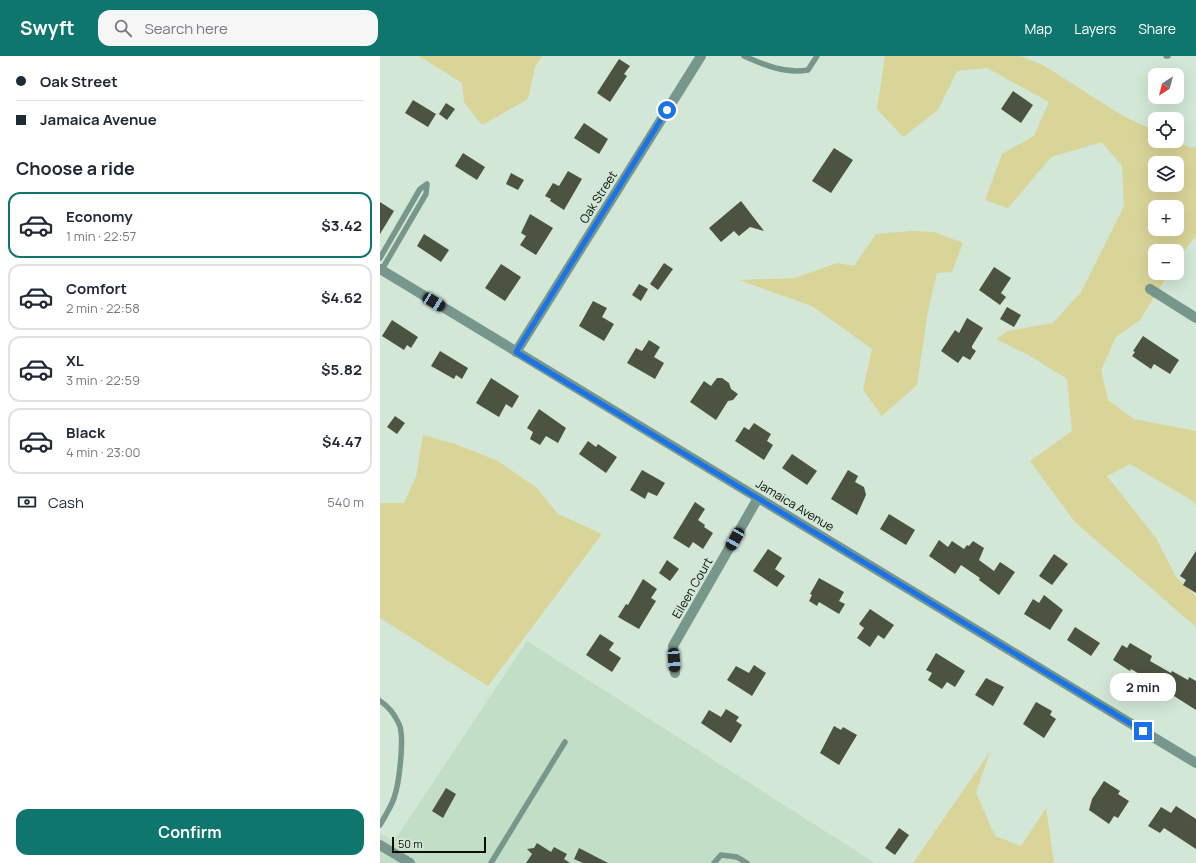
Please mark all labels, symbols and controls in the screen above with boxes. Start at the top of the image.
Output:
search box [98,10,378,46]
text: Swyft [20,15,74,41]
icon: search [112,17,134,39]
text: Search here [144,18,228,39]
text: Map [1024,19,1052,38]
text: Layers [1074,19,1116,38]
text: Share [1138,19,1176,38]
north arrow [1148,68,1184,104]
map controls [1148,68,1184,280]
text: Oak Street [40,71,118,92]
route start [658,101,676,119]
text: Jamaica Avenue [40,109,157,130]
button: locate [1148,112,1184,148]
text: Choose a ride [16,156,135,180]
button: layers [1148,156,1184,192]
street label: Oak Street [575,167,621,227]
button: + [1148,200,1184,236]
text: Economy [66,206,133,227]
icon: car [18,207,54,243]
text: $3.42 [321,215,362,236]
text: 1 min · 22:57 [66,227,136,245]
button: − [1148,244,1184,280]
text: Comfort [66,278,127,299]
icon: car [18,279,54,315]
text: $4.62 [321,287,362,308]
car [421,291,447,313]
text: 2 min · 22:58 [66,299,140,317]
text: XL [66,350,84,371]
icon: car [18,351,54,387]
text: $5.82 [321,359,362,380]
text: 3 min · 22:59 [66,371,140,389]
text: Black [66,422,105,443]
icon: car [18,423,54,459]
text: $4.47 [322,431,362,452]
text: 4 min · 23:00 [66,443,141,461]
street label: Jamaica Avenue [753,475,837,535]
icon: cash [16,491,38,513]
text: Cash [48,492,84,513]
text: 540 m [327,493,364,511]
car [724,526,746,552]
street label: Eileen Court [668,554,716,622]
car [667,648,681,672]
callout: 2 min [1110,673,1176,701]
text: 2 min [1126,678,1160,696]
route end [1134,722,1152,740]
button: Confirm [16,809,364,855]
scale bar [392,835,486,854]
text: 50 m [398,836,423,851]

